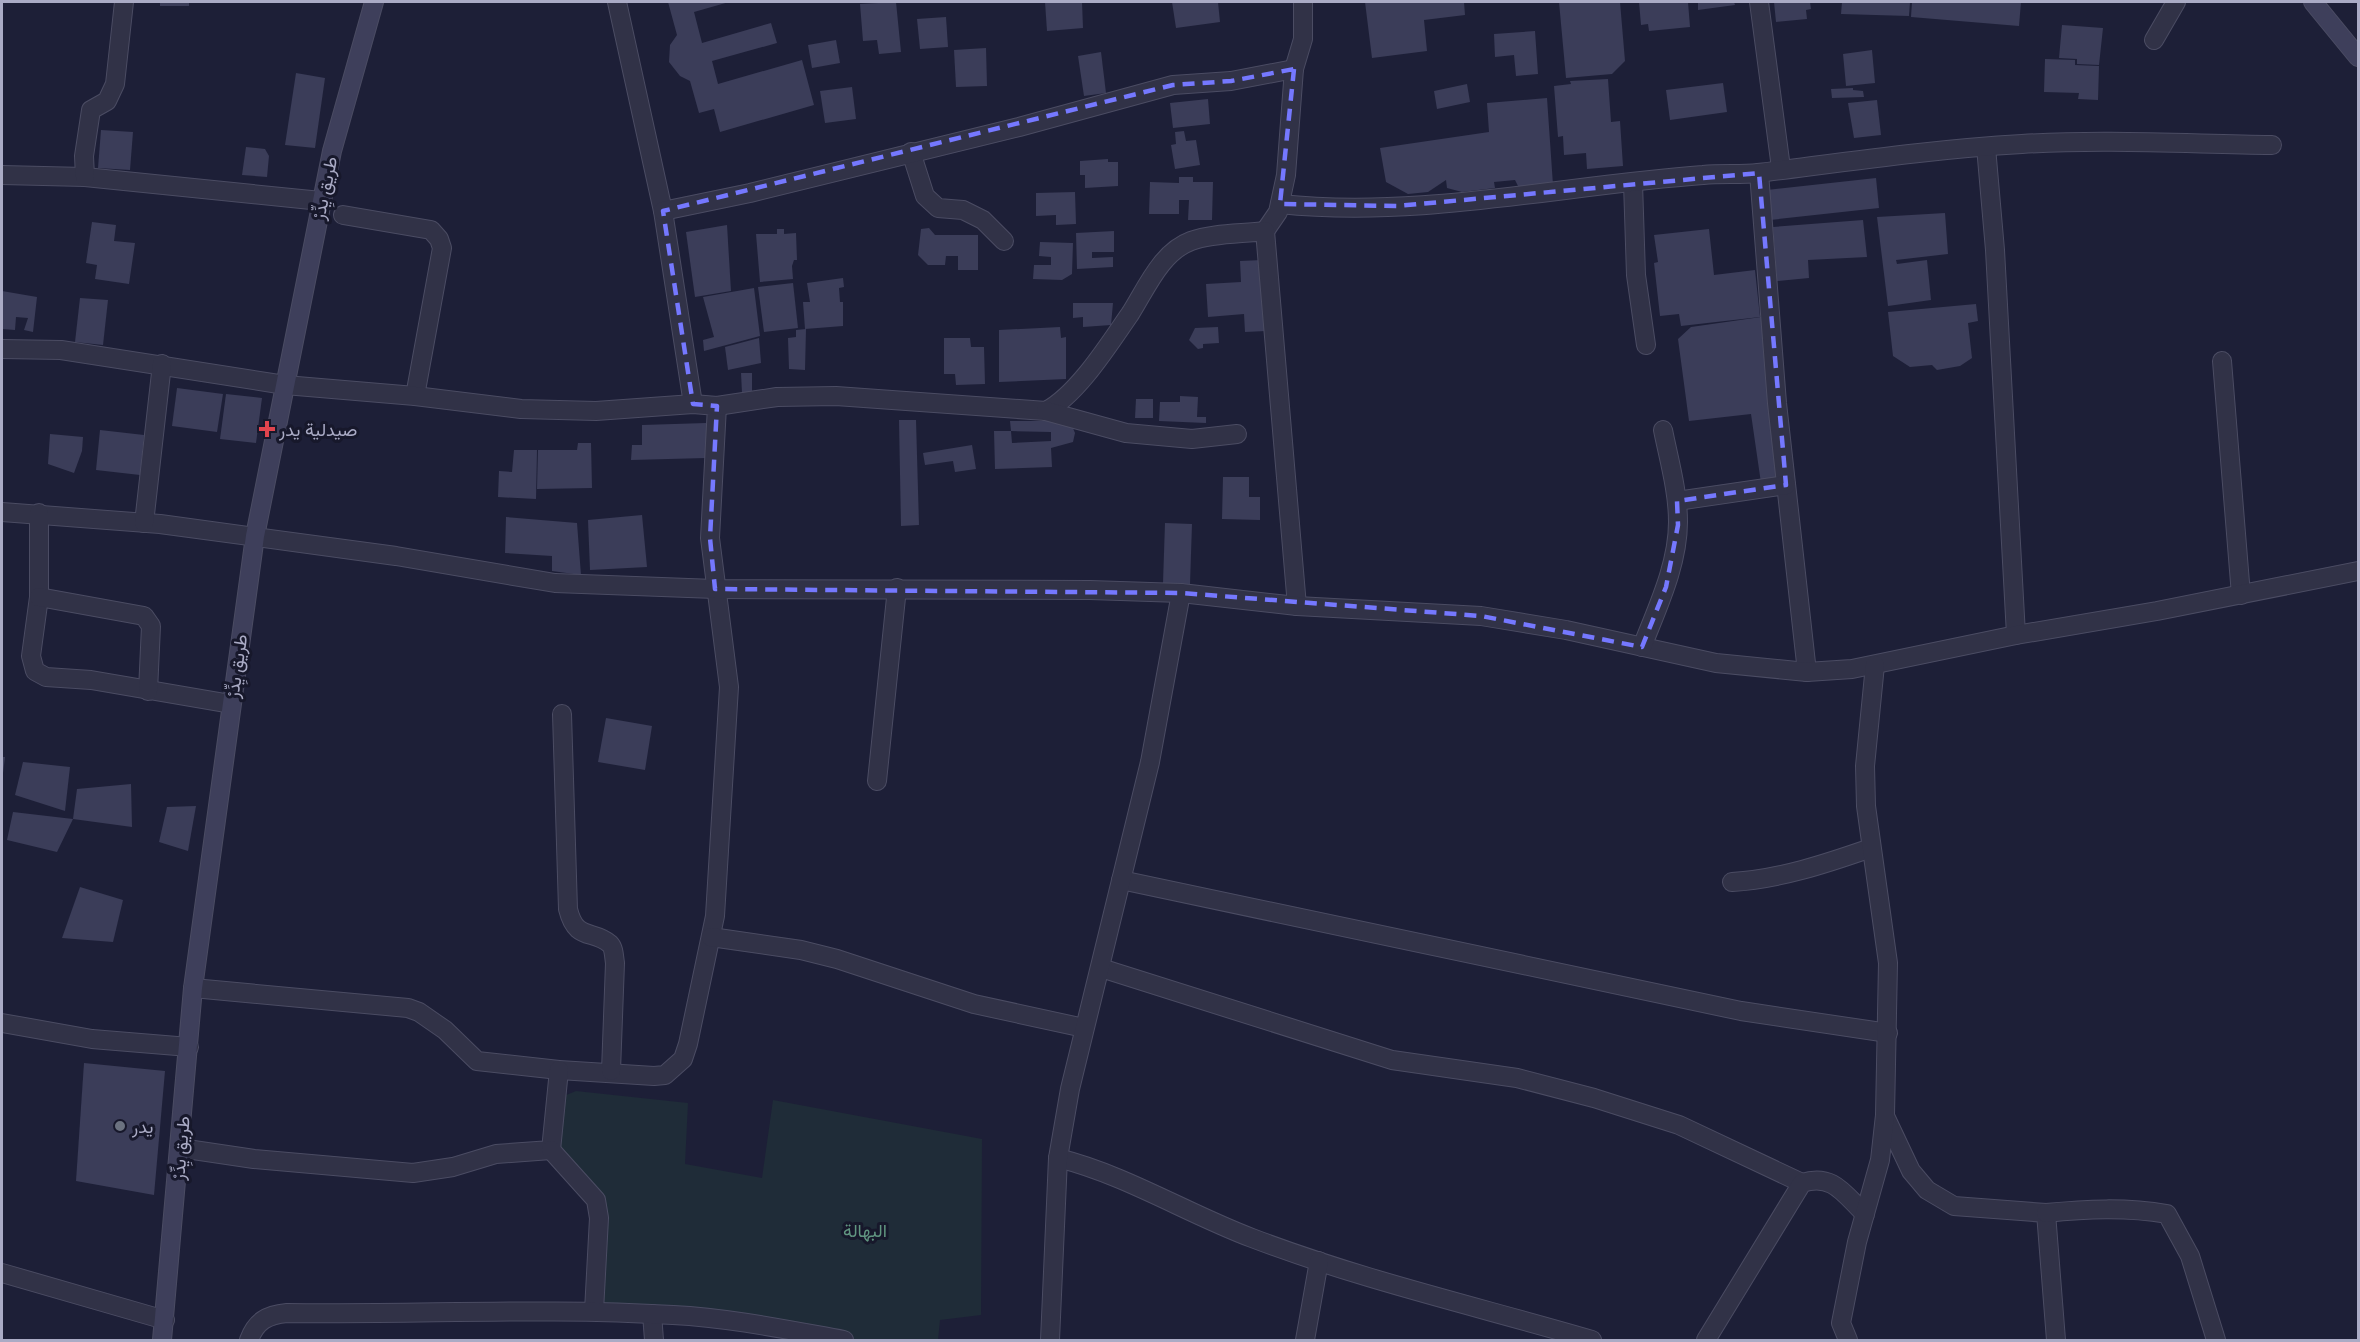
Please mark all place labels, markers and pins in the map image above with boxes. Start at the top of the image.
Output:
place label: صيدلية يدر [278,417,357,441]
marker: صيدلية يدر [260,422,274,436]
place label: يدر [131,1114,153,1138]
marker: يدر [113,1119,127,1133]

